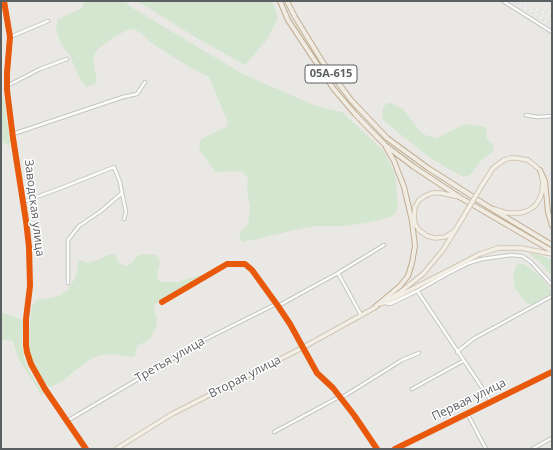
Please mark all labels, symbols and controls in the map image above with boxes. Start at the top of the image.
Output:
road number: 05А-615 [305,65,357,83]
street label: Заводская улица [21,159,47,257]
street label: Третья улица [133,334,207,386]
street label: Вторая улица [207,353,283,401]
street label: Первая улица [430,376,508,424]

